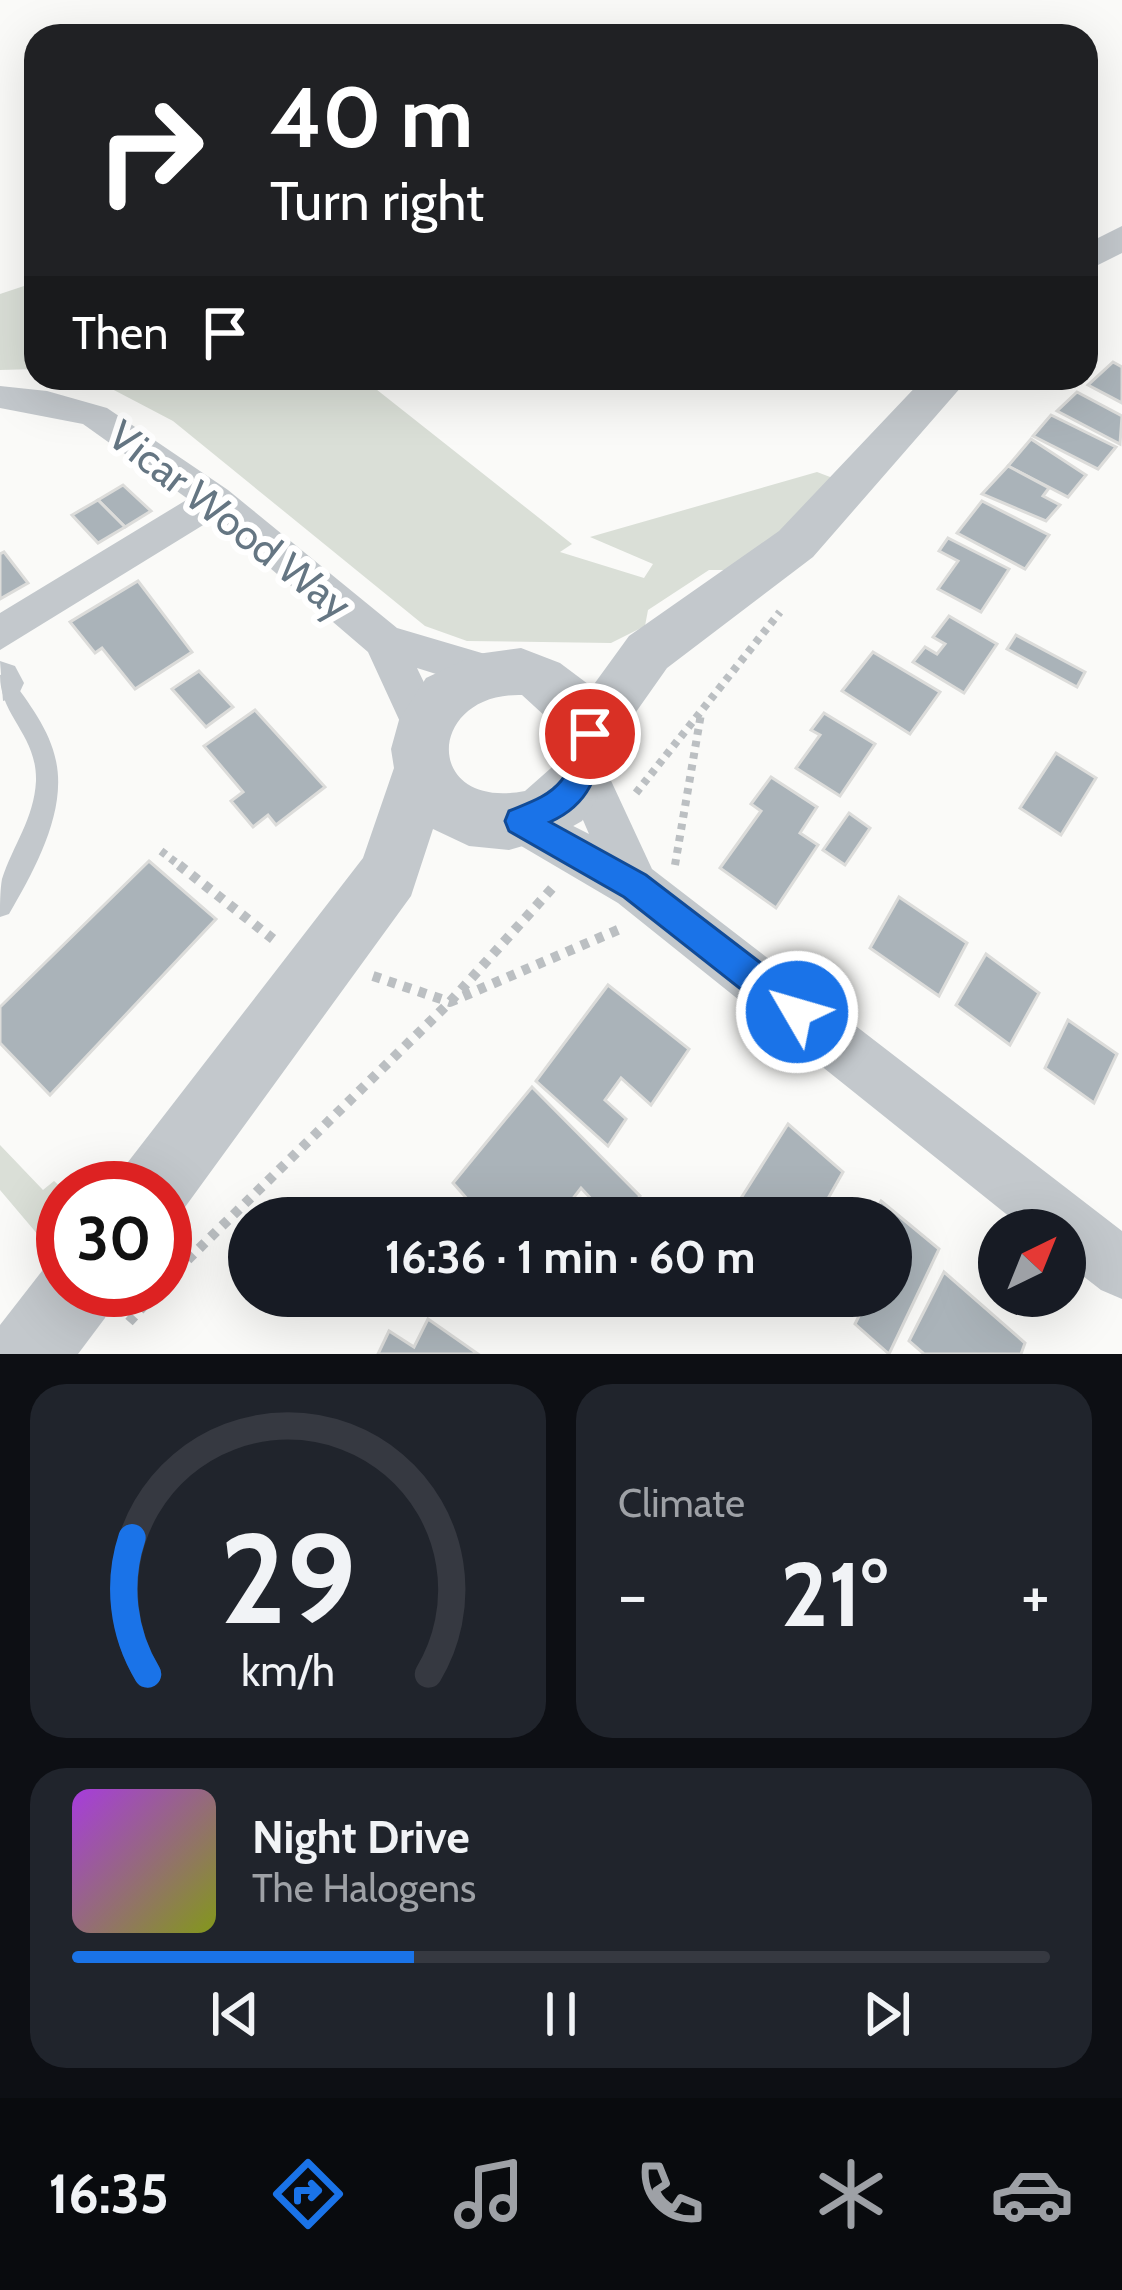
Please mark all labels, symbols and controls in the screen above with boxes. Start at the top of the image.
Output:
text: 40 m [270,66,473,168]
icon: right [72,72,228,228]
text: Turn right [270,168,484,234]
icon: arrive [192,300,258,366]
text: Then [72,306,168,360]
street label: Vicar Wood Way [98,409,362,631]
pin [539,683,641,785]
icon: arrive [557,701,623,767]
position arrow [734,949,860,1075]
speed limit sign: 30 [36,1161,192,1317]
north arrow [978,1209,1086,1317]
map controls [978,1209,1086,1317]
text: 16:36 · 1 min · 60 m [385,1230,755,1284]
text: Climate [618,1479,745,1527]
text: 29 [220,1503,356,1654]
text: 21° [781,1539,887,1649]
text: − [618,1554,647,1635]
text: + [1021,1554,1050,1635]
text: km/h [241,1645,335,1697]
text: Night Drive [252,1810,470,1864]
text: The Halogens [252,1864,476,1912]
icon: previous [202,1981,268,2047]
icon: pause [528,1981,594,2047]
icon: next [854,1981,920,2047]
icon: directions [266,2152,350,2236]
icon: music [447,2152,531,2236]
icon: phone [628,2152,712,2236]
icon: climate [809,2152,893,2236]
icon: car [990,2152,1074,2236]
text: 16:35 [48,2161,169,2227]

